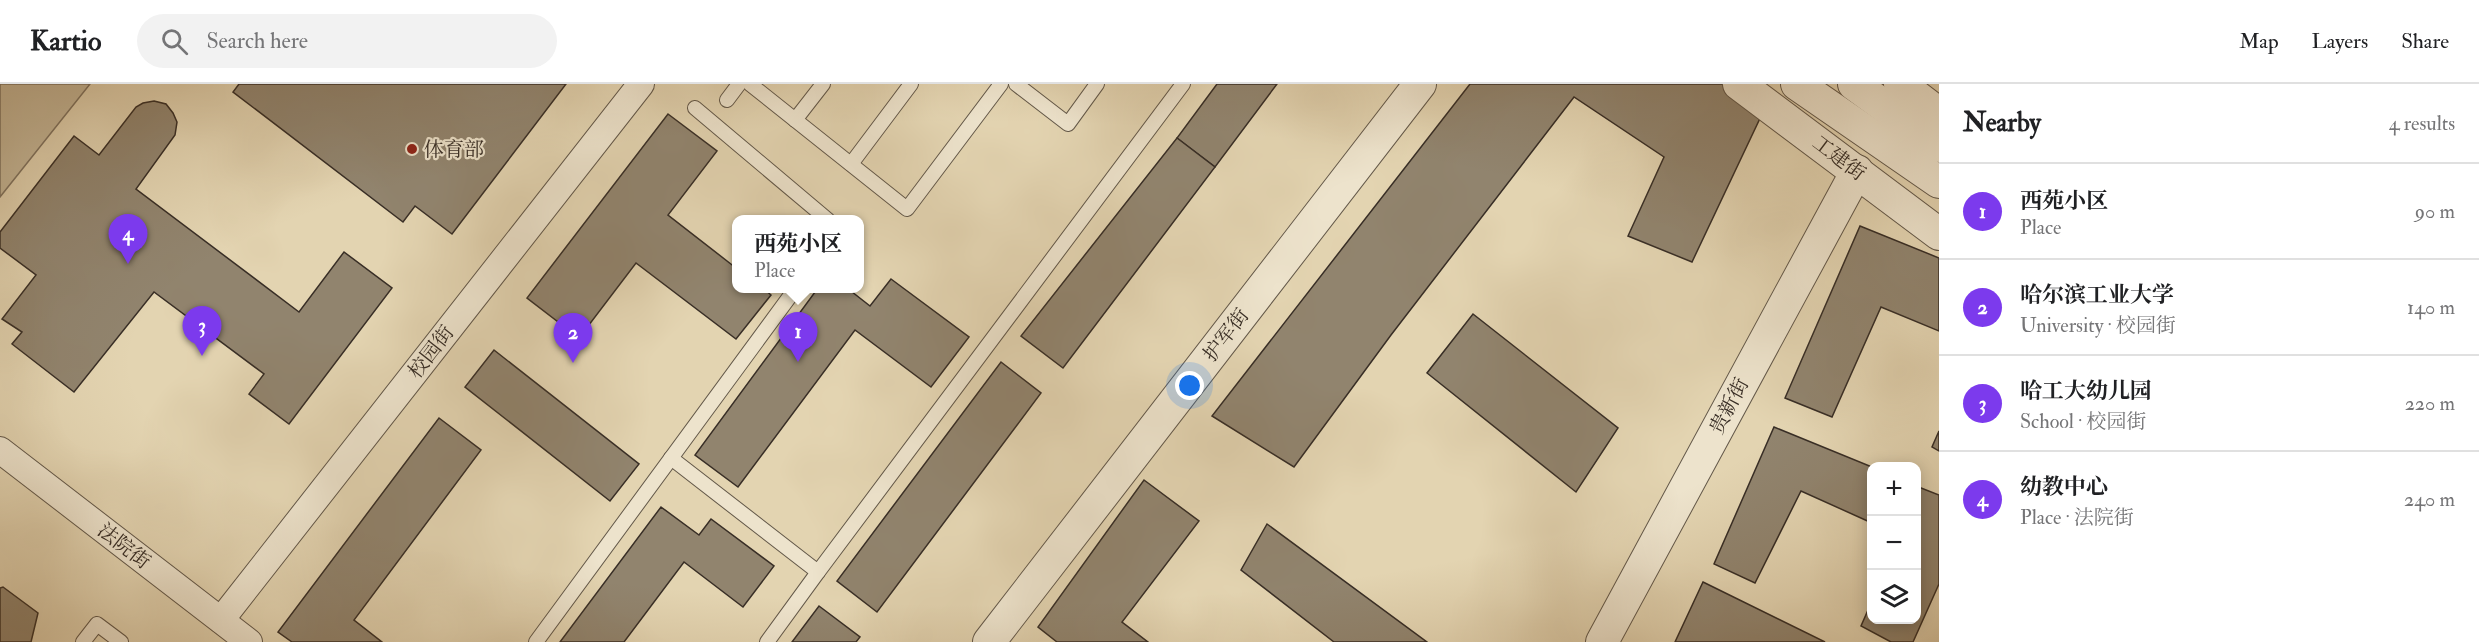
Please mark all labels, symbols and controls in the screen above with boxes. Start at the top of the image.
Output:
search box [137,14,557,68]
text: Kartio [30,24,101,59]
icon: search [158,25,191,58]
text: Search here [206,27,308,55]
text: Map [2239,28,2279,55]
text: Layers [2312,28,2368,55]
text: Share [2401,28,2449,55]
text: Nearby [1963,107,2041,139]
text: 4 results [2389,111,2455,136]
street label: 工建街 [1808,130,1870,186]
place label: 体育部 [424,137,484,162]
marker: 体育部 [405,142,419,156]
text: 西苑小区 [2020,187,2108,215]
text: 1 [1979,199,1986,224]
text: 90 m [2415,199,2455,224]
pin: 4 [108,214,148,264]
popup [732,215,864,293]
text: Place [2020,215,2061,240]
text: 西苑小区 [754,230,842,258]
text: Place [754,258,795,283]
text: 哈尔滨工业大学 [2020,281,2174,309]
text: 2 [1977,295,1988,320]
text: 140 m [2407,295,2455,320]
street label: 护军街 [1198,304,1254,366]
pin: 3 [182,306,222,356]
pin: 1 [778,312,818,362]
text: University · 校园街 [2020,313,2176,338]
pin: 2 [554,314,592,363]
street label: 校园街 [403,321,459,383]
your location [1175,371,1204,400]
street label: 贵新街 [1704,374,1754,438]
text: 哈工大幼儿园 [2020,377,2152,405]
text: 3 [1979,391,1986,416]
text: 220 m [2405,391,2455,416]
text: School · 校园街 [2020,409,2146,434]
map controls [1867,462,1921,624]
button: + [1867,462,1921,516]
text: 幼教中心 [2020,473,2108,501]
text: 4 [1977,487,1988,512]
text: 240 m [2404,487,2455,512]
text: Place · 法院街 [2020,505,2134,530]
button: − [1867,516,1921,570]
street label: 法院街 [93,518,155,574]
button: layers [1867,570,1921,624]

